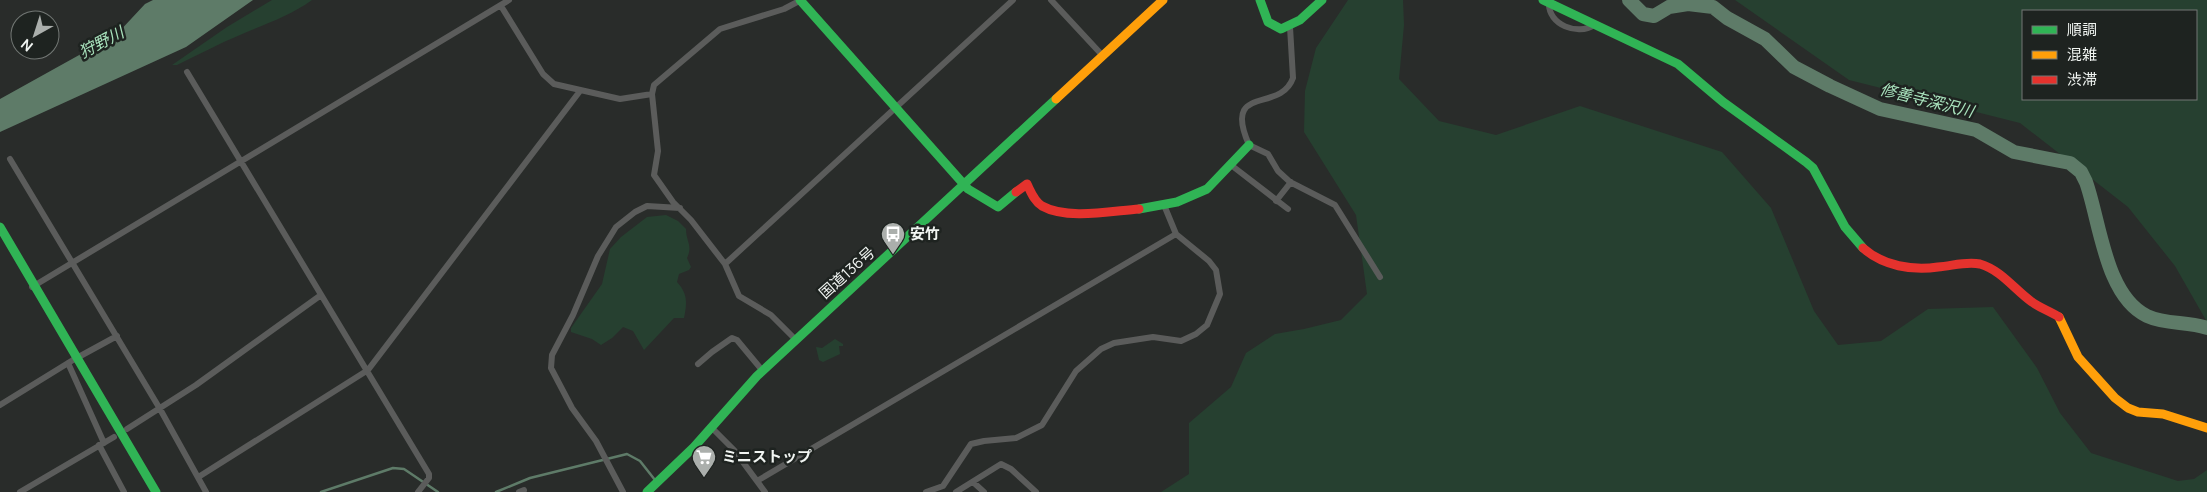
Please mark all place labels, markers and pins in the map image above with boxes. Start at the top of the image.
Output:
bus stop icon: 安竹 [880,221,906,255]
place label: 安竹 [910,223,940,244]
supermarket icon: ミニストップ [691,444,717,478]
place label: ミニストップ [722,446,812,467]

